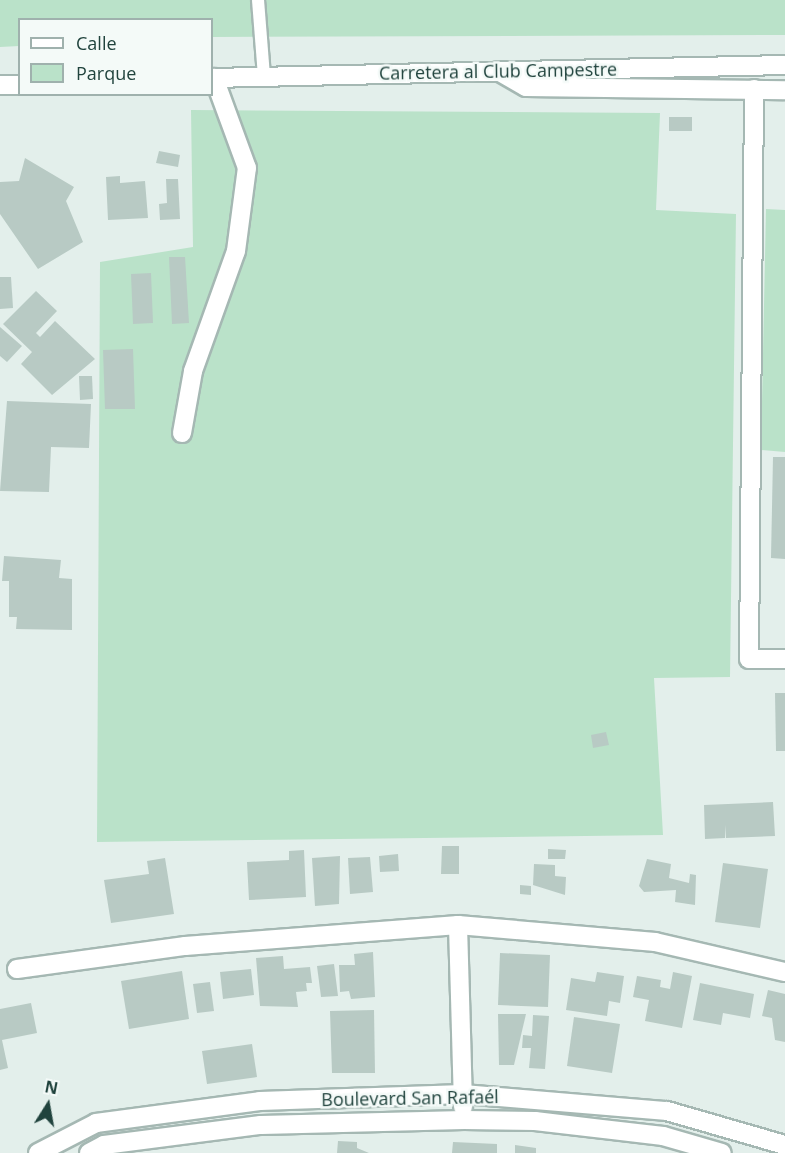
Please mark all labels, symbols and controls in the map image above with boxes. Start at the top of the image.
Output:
legend [18,18,213,96]
text: Calle [76,31,117,55]
street label: Carretera al Club Campestre [379,58,617,84]
text: Parque [76,61,136,85]
north arrow [18,1075,78,1135]
text: N [43,1075,60,1099]
street label: Boulevard San Rafaél [321,1086,499,1110]

